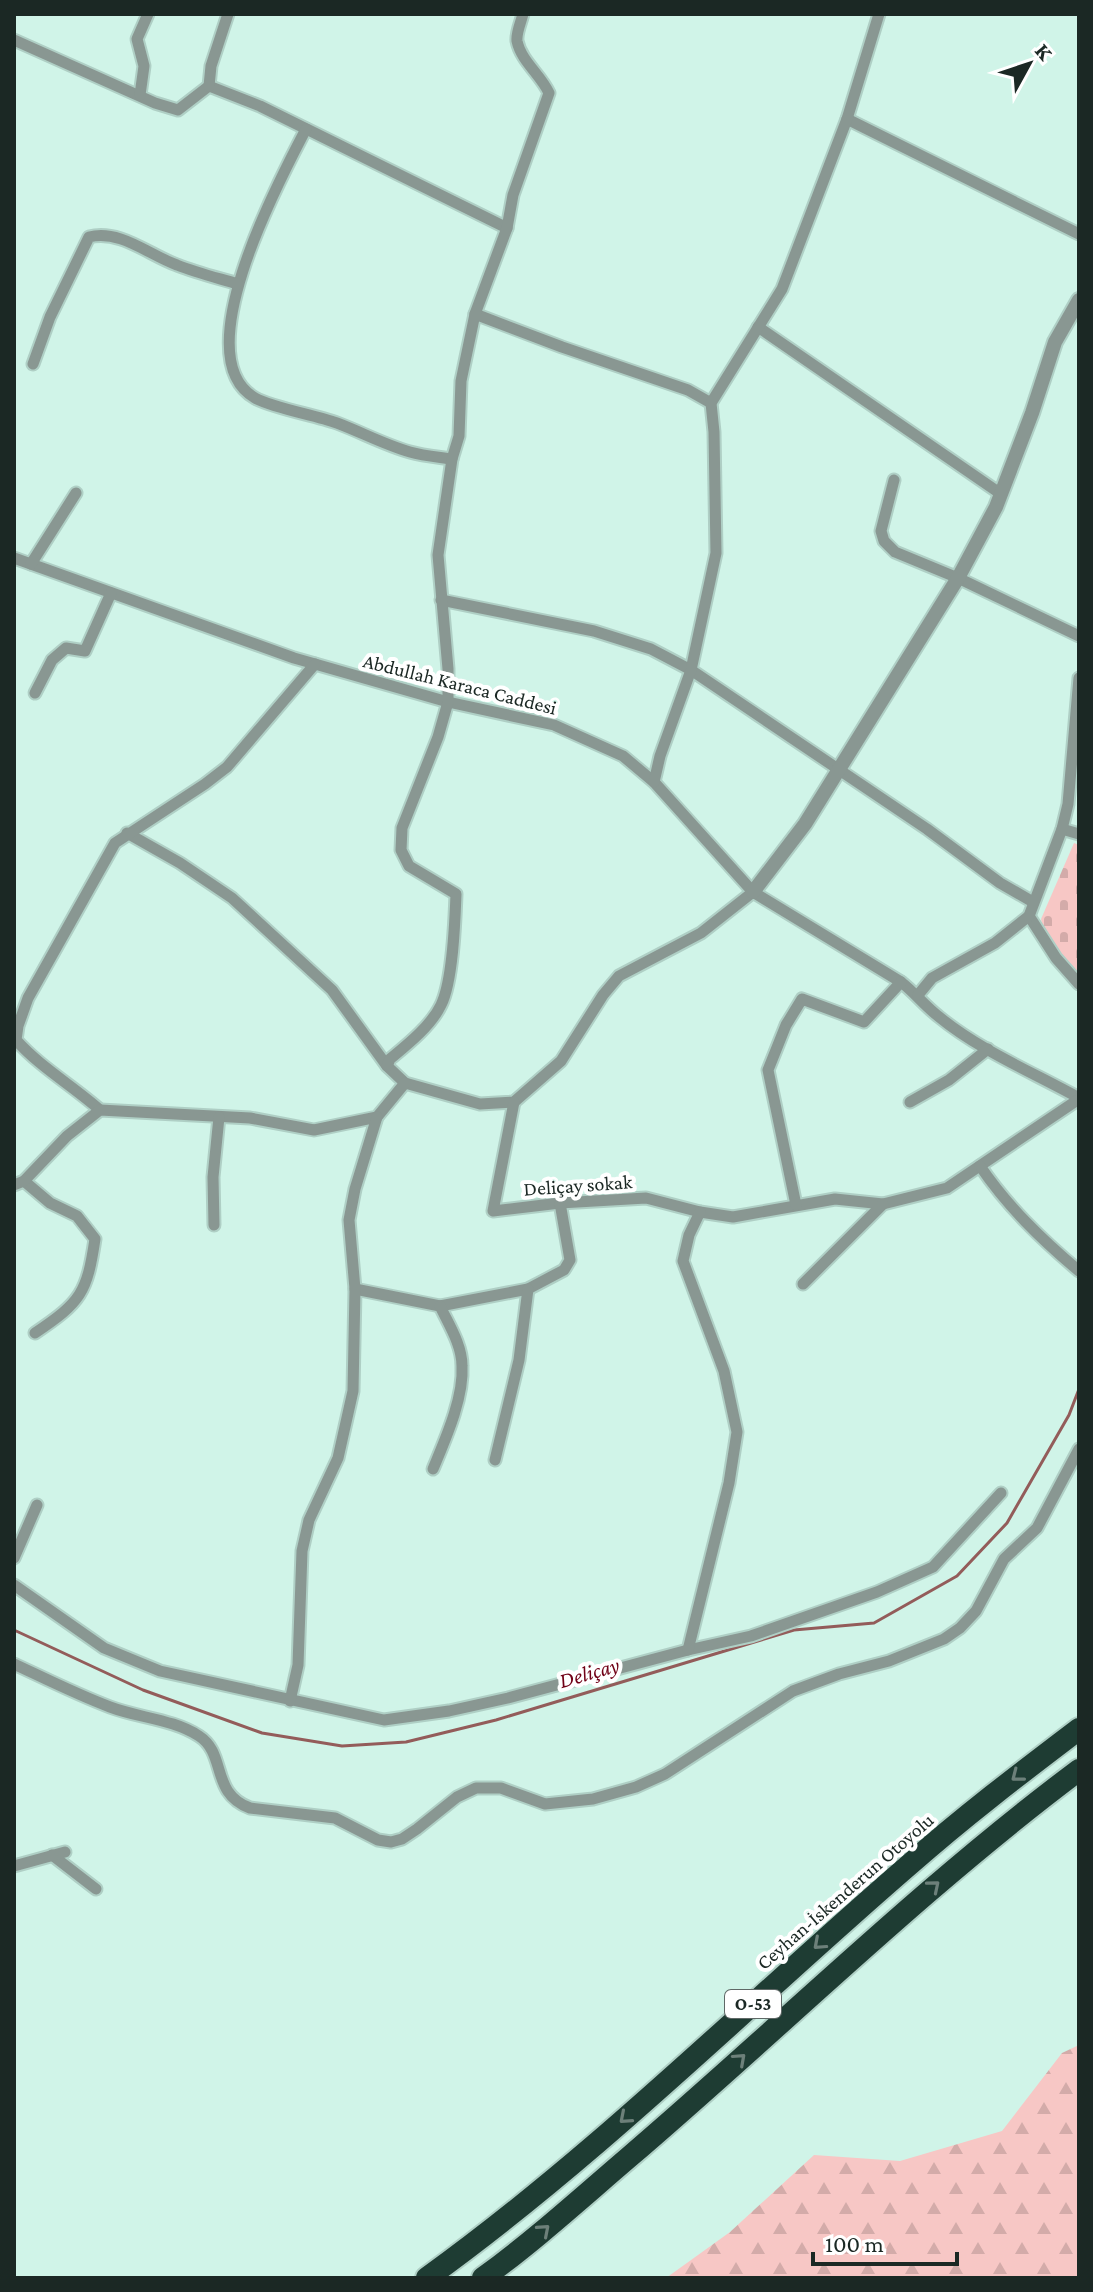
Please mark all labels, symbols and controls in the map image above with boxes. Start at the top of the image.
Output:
north arrow [989,24,1069,104]
text: K [1030,38,1059,66]
street label: Abdullah Karaca Caddesi [361,649,559,719]
street label: Deliçay sokak [523,1170,634,1201]
water label: Deliçay [556,1652,622,1693]
one-way arrow [1011,1767,1026,1781]
street label: Ceyhan-İskenderun Otoyolu [752,1808,939,1974]
one-way arrow [925,1881,939,1896]
one-way arrow [813,1935,828,1949]
road number: O-53 [725,1990,781,2018]
one-way arrow [731,2055,746,2069]
one-way arrow [620,2108,634,2123]
scale bar [813,2216,957,2266]
one-way arrow [535,2225,549,2240]
text: 100 m [825,2230,884,2257]

